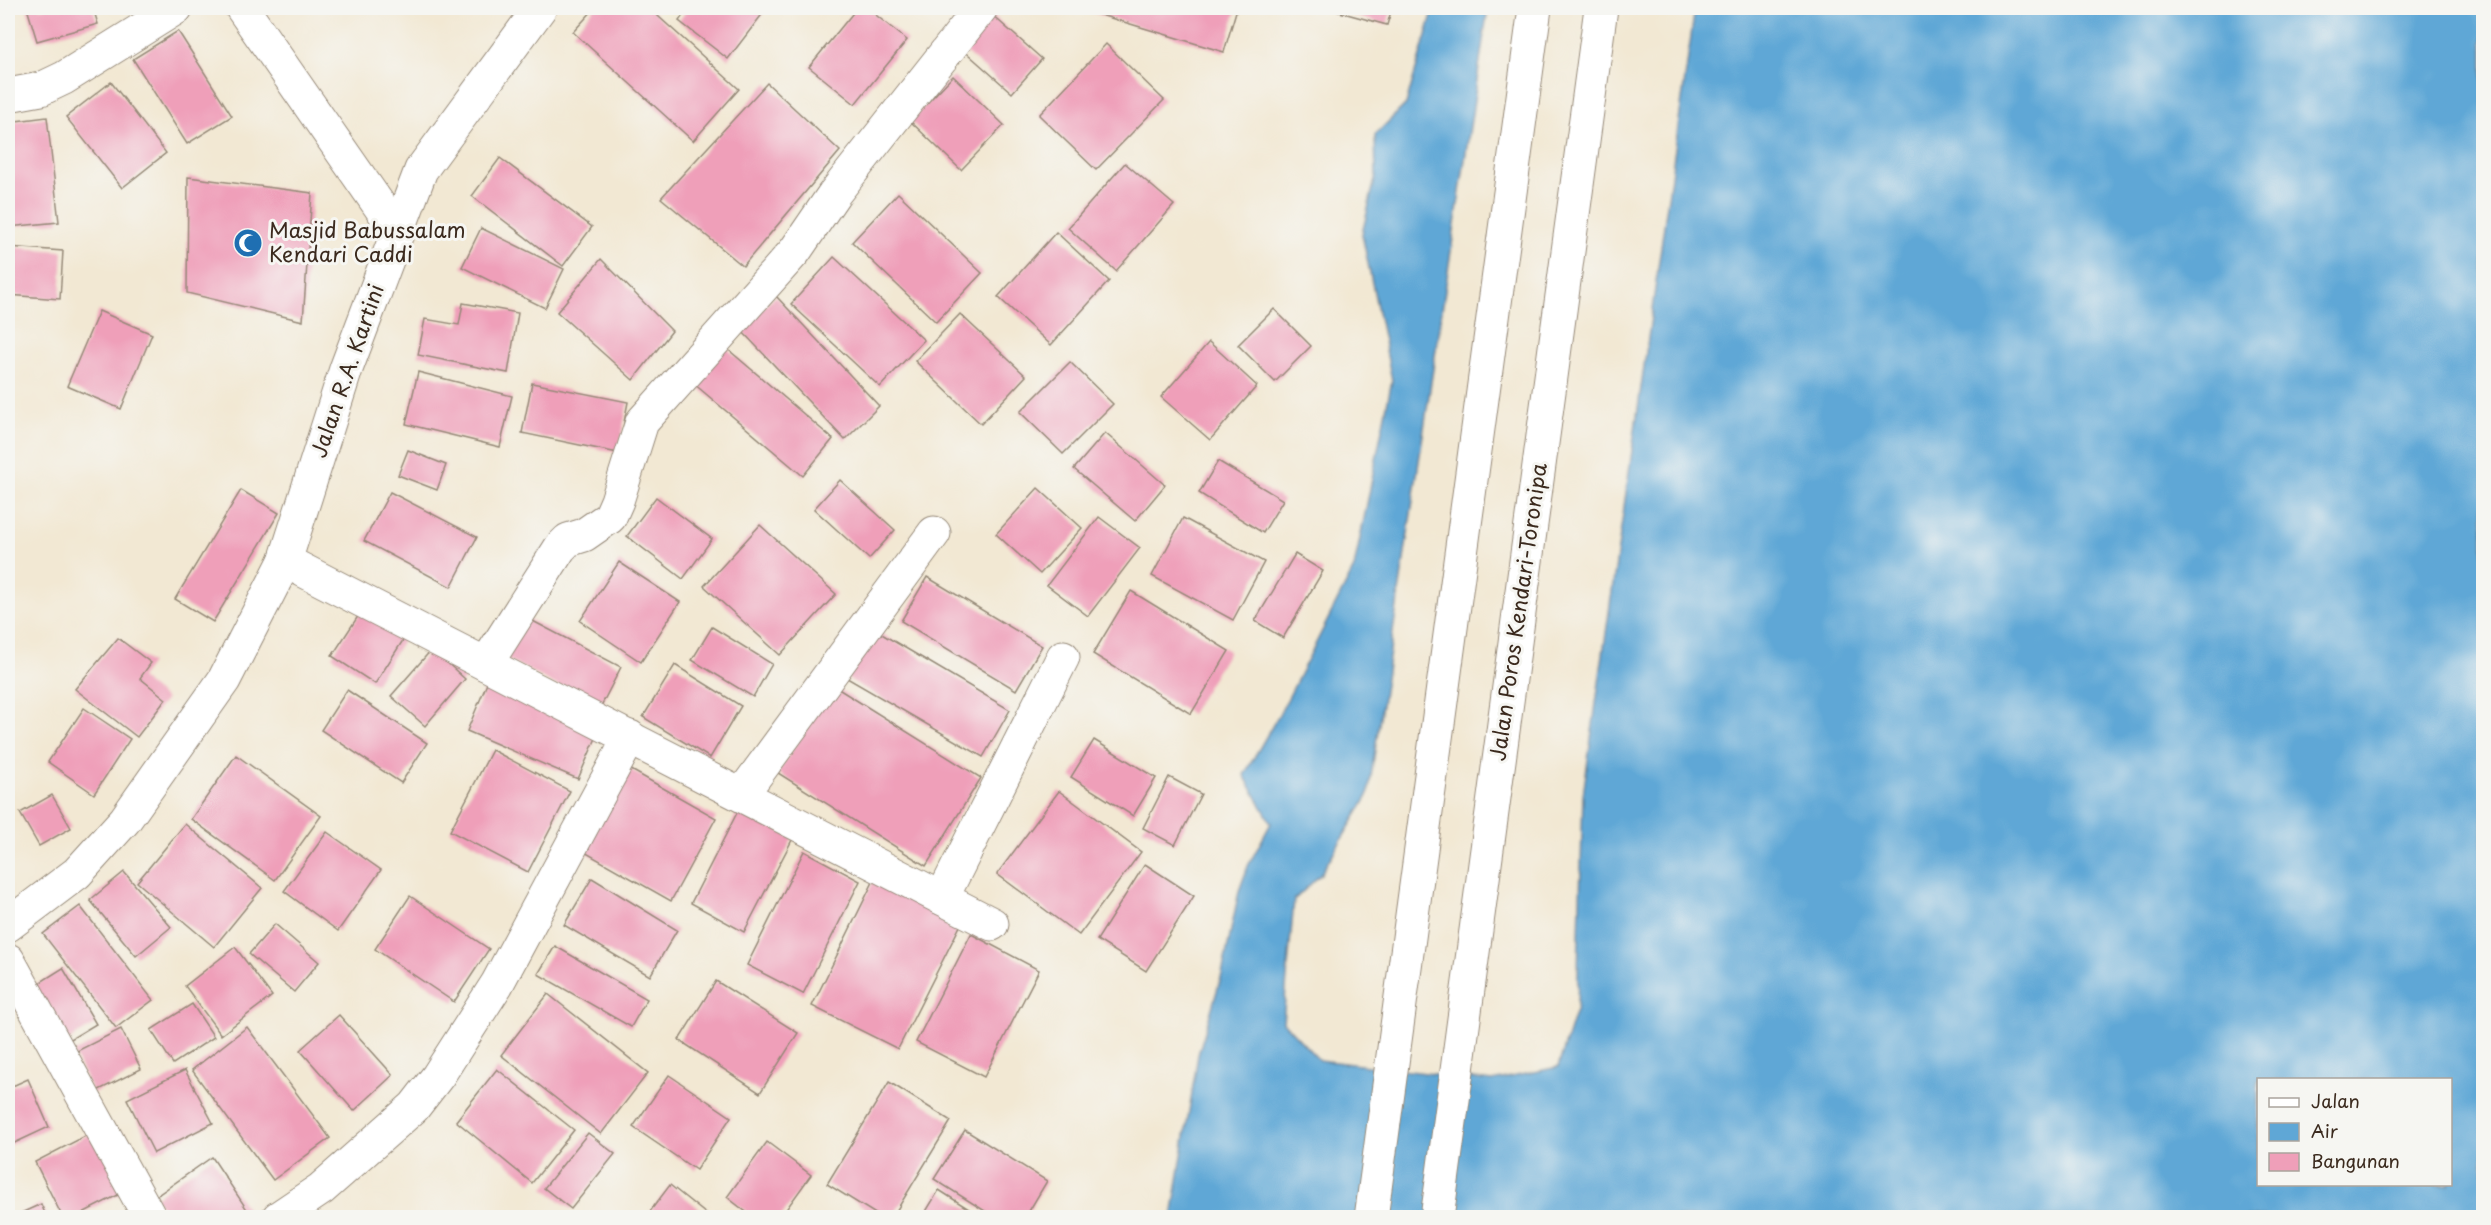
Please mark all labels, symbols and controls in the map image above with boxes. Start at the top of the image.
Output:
place label: Masjid Babussalam Kendari Caddi [269,213,466,269]
mosque icon: Masjid Babussalam Kendari Caddi [232,227,264,259]
street label: Jalan R.A. Kartini [301,279,391,462]
street label: Jalan Poros Kendari-Toronipa [1480,460,1554,763]
legend [2257,1078,2452,1186]
text: Jalan [2311,1087,2360,1114]
text: Air [2311,1117,2339,1144]
text: Bangunan [2311,1147,2400,1174]

